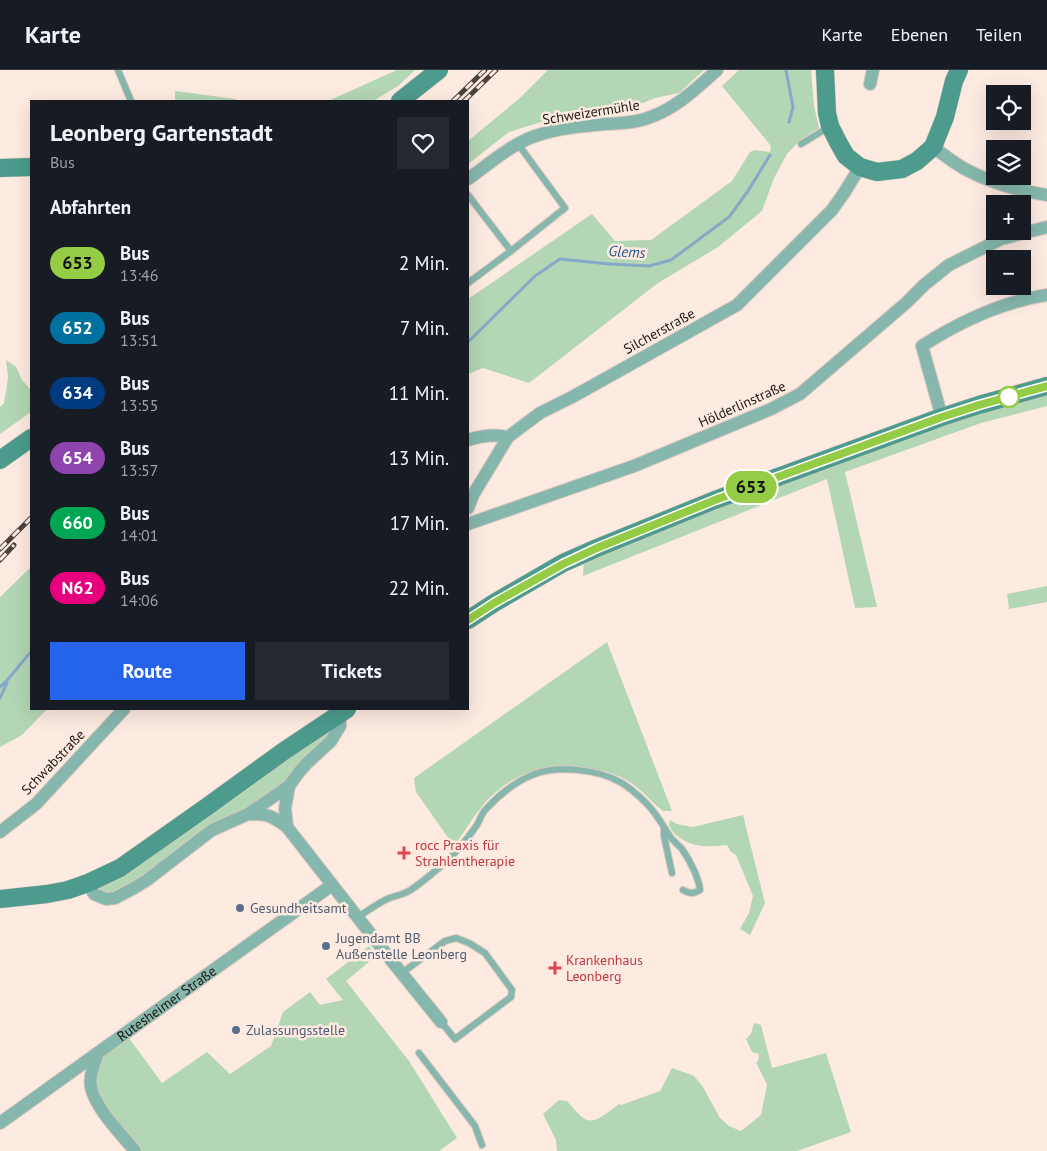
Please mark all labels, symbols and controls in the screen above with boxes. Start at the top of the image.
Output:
text: Karte [25,19,81,50]
text: Karte [822,23,863,46]
text: Ebenen [891,23,948,46]
text: Teilen [976,23,1022,46]
map controls [986,85,1031,295]
button: locate [986,85,1031,130]
street label: Schweizermühle [541,95,641,129]
text: Leonberg Gartenstadt [50,117,273,148]
button: heart [397,117,449,169]
button: layers [986,140,1031,185]
text: Bus [50,152,75,172]
text: Abfahrten [50,195,131,219]
button: + [986,195,1031,240]
text: Bus [120,241,149,265]
water label: Glems [608,241,646,262]
button: − [986,250,1031,295]
text: 653 [62,251,93,274]
text: 2 Min. [399,251,449,275]
text: 13:46 [120,265,158,285]
street label: Silcherstraße [620,304,698,358]
text: Bus [120,306,149,330]
text: 652 [62,316,93,339]
text: 7 Min. [400,316,449,340]
text: 13:51 [120,330,158,350]
text: Bus [120,371,149,395]
street label: Hölderlinstraße [696,377,788,431]
text: 634 [62,381,93,404]
text: 11 Min. [389,381,449,405]
unlabelled marker [998,386,1020,408]
text: 13:55 [120,395,158,415]
text: Bus [120,436,149,460]
text: 654 [62,446,93,469]
text: 13 Min. [389,446,449,470]
text: 13:57 [120,460,158,480]
line badge: 653 [722,471,780,503]
text: 653 [736,475,766,498]
text: Bus [120,501,149,525]
text: 660 [62,511,93,534]
text: 17 Min. [390,511,449,535]
text: 14:01 [120,525,158,545]
text: Bus [120,566,149,590]
text: N62 [61,576,94,599]
text: 22 Min. [389,576,449,600]
text: 14:06 [120,590,158,610]
button: Route [50,642,245,700]
button: Tickets [255,642,449,700]
street label: Schwabstraße [17,726,89,798]
place label: rocc Praxis für Strahlentherapie [415,836,515,870]
marker: rocc Praxis für Strahlentherapie [397,846,411,860]
place label: Gesundheitsamt [250,899,347,917]
marker: Gesundheitsamt [234,902,246,914]
place label: Jugendamt BB Außenstelle Leonberg [335,929,467,963]
marker: Jugendamt BB Außenstelle Leonberg [320,940,332,952]
place label: Krankenhaus Leonberg [566,951,643,985]
marker: Krankenhaus Leonberg [548,961,562,975]
street label: Rutesheimer Straße [113,962,220,1045]
place label: Zulassungsstelle [246,1021,345,1039]
marker: Zulassungsstelle [230,1024,242,1036]

